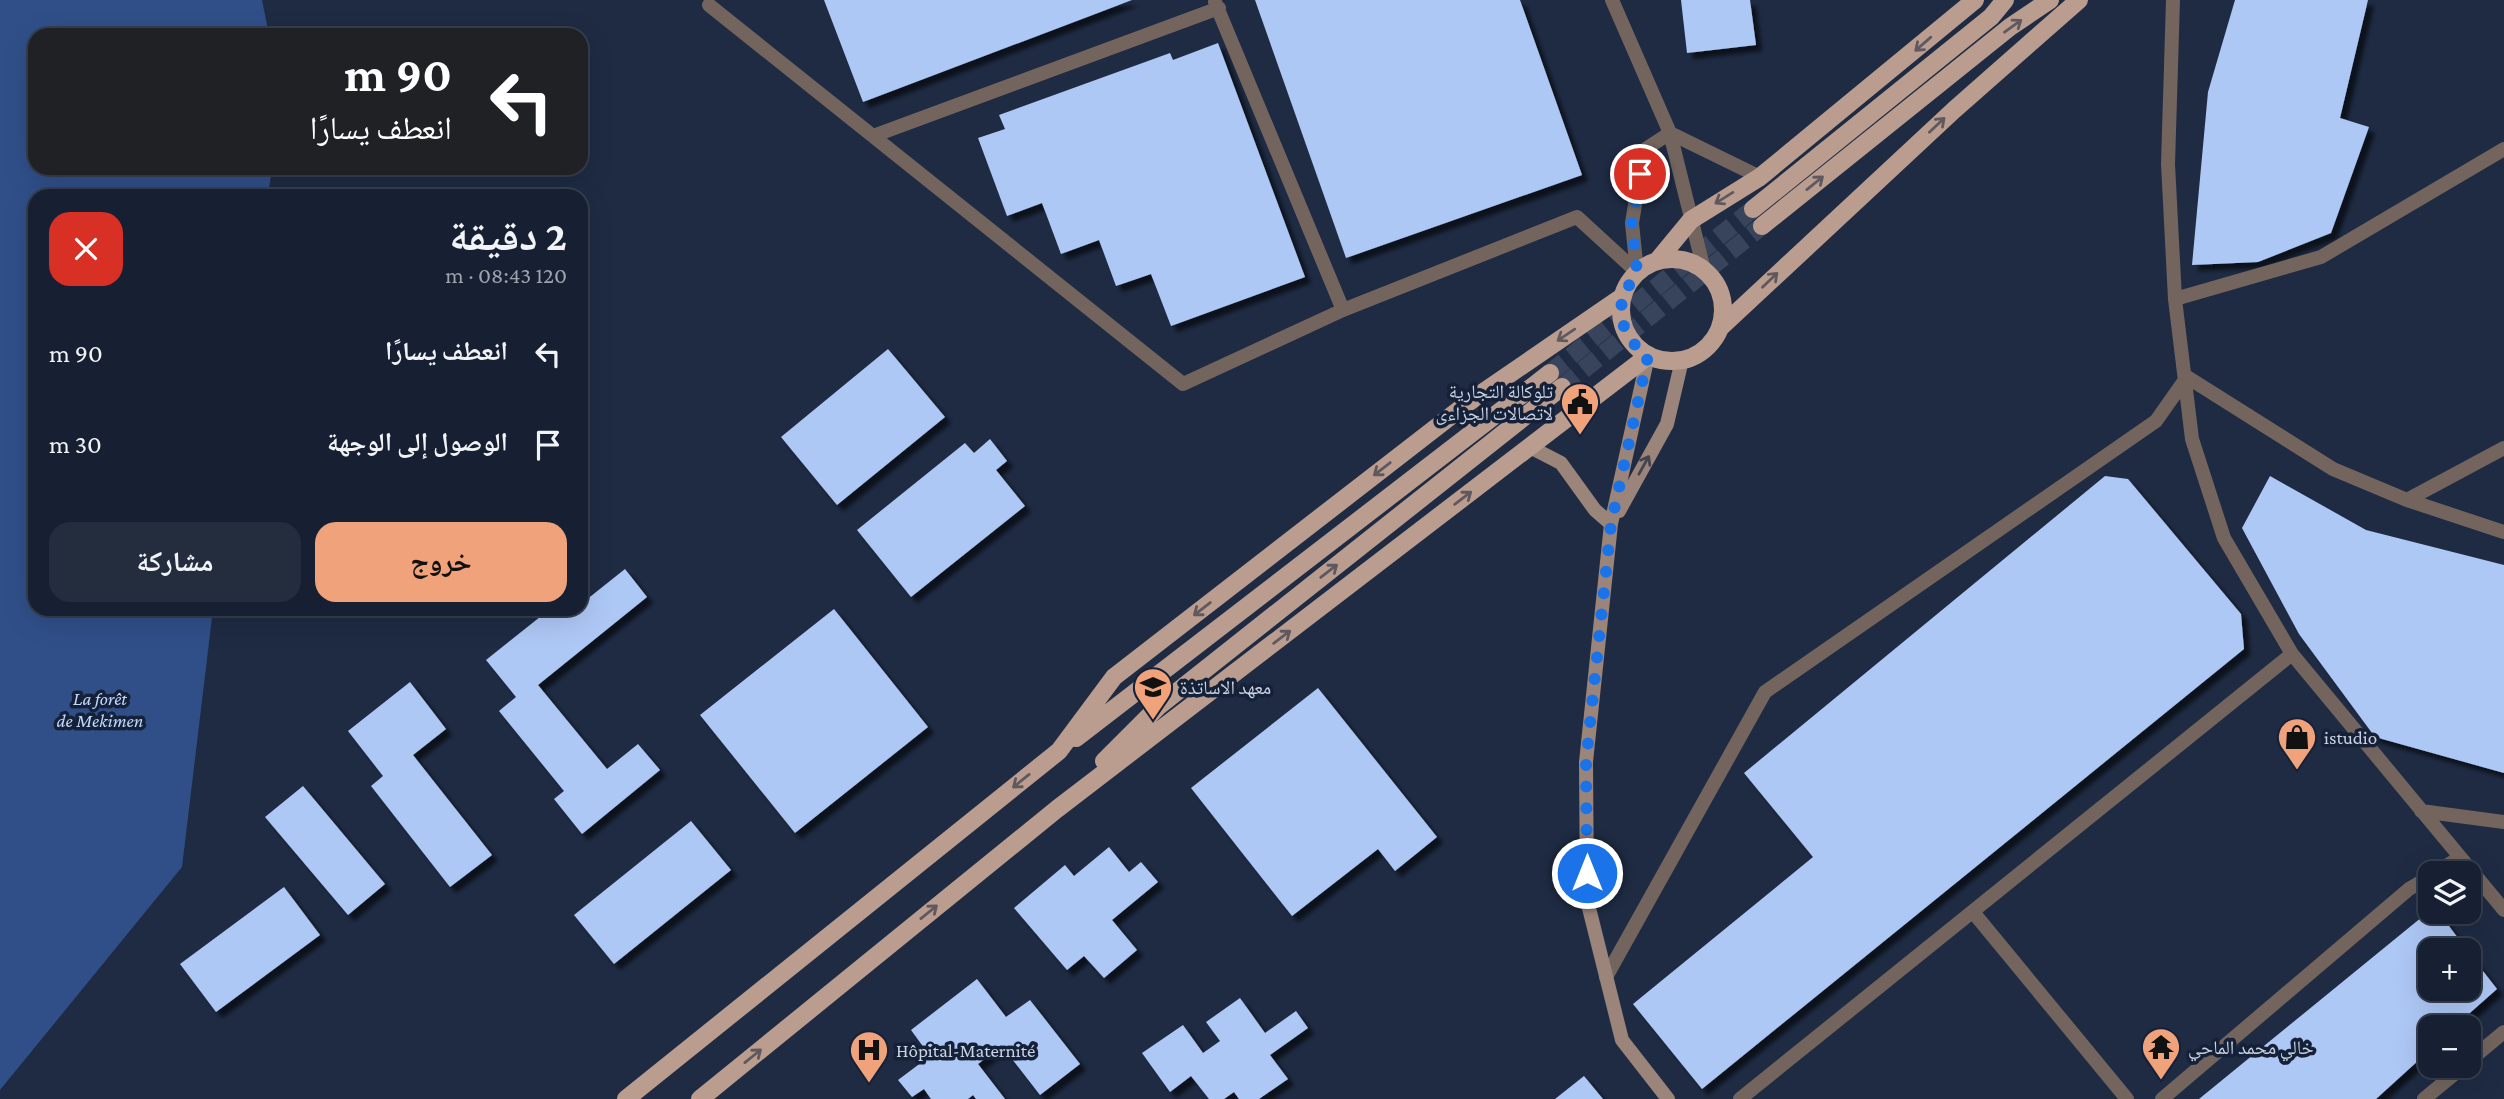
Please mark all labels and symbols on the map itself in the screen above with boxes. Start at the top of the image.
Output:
one-way arrow [2003,19,2022,33]
one-way arrow [1915,36,1933,52]
one-way arrow [1928,117,1945,134]
pin [1610,144,1670,204]
one-way arrow [1806,176,1824,191]
one-way arrow [1715,192,1735,206]
one-way arrow [1761,271,1778,288]
one-way arrow [1557,328,1576,343]
place label: تلوكالة التجارية لاتصالات الجزاءى [1436,381,1553,425]
public building icon: تلوكالة التجارية لاتصالات الجزاءى [1559,381,1601,436]
one-way arrow [1637,455,1651,475]
one-way arrow [1373,462,1392,477]
one-way arrow [1453,491,1472,506]
one-way arrow [1320,563,1338,579]
one-way arrow [1193,601,1212,616]
one-way arrow [1273,629,1291,644]
school or university icon: معهد الاساتذة [1132,666,1174,721]
place label: معهد الاساتذة [1180,677,1271,699]
park label: La forêt de Mekimen [57,688,143,731]
shop icon: istudio [2276,716,2318,771]
place label: istudio [2324,727,2377,748]
one-way arrow [1013,773,1031,789]
position arrow [1550,836,1624,910]
one-way arrow [920,905,938,920]
temple icon: خالي محمد الماحي [2140,1026,2182,1081]
hospital icon: Hôpital-Maternité [848,1029,890,1084]
place label: خالي محمد الماحي [2188,1037,2314,1062]
place label: Hôpital-Maternité [896,1040,1035,1061]
one-way arrow [743,1048,761,1064]

